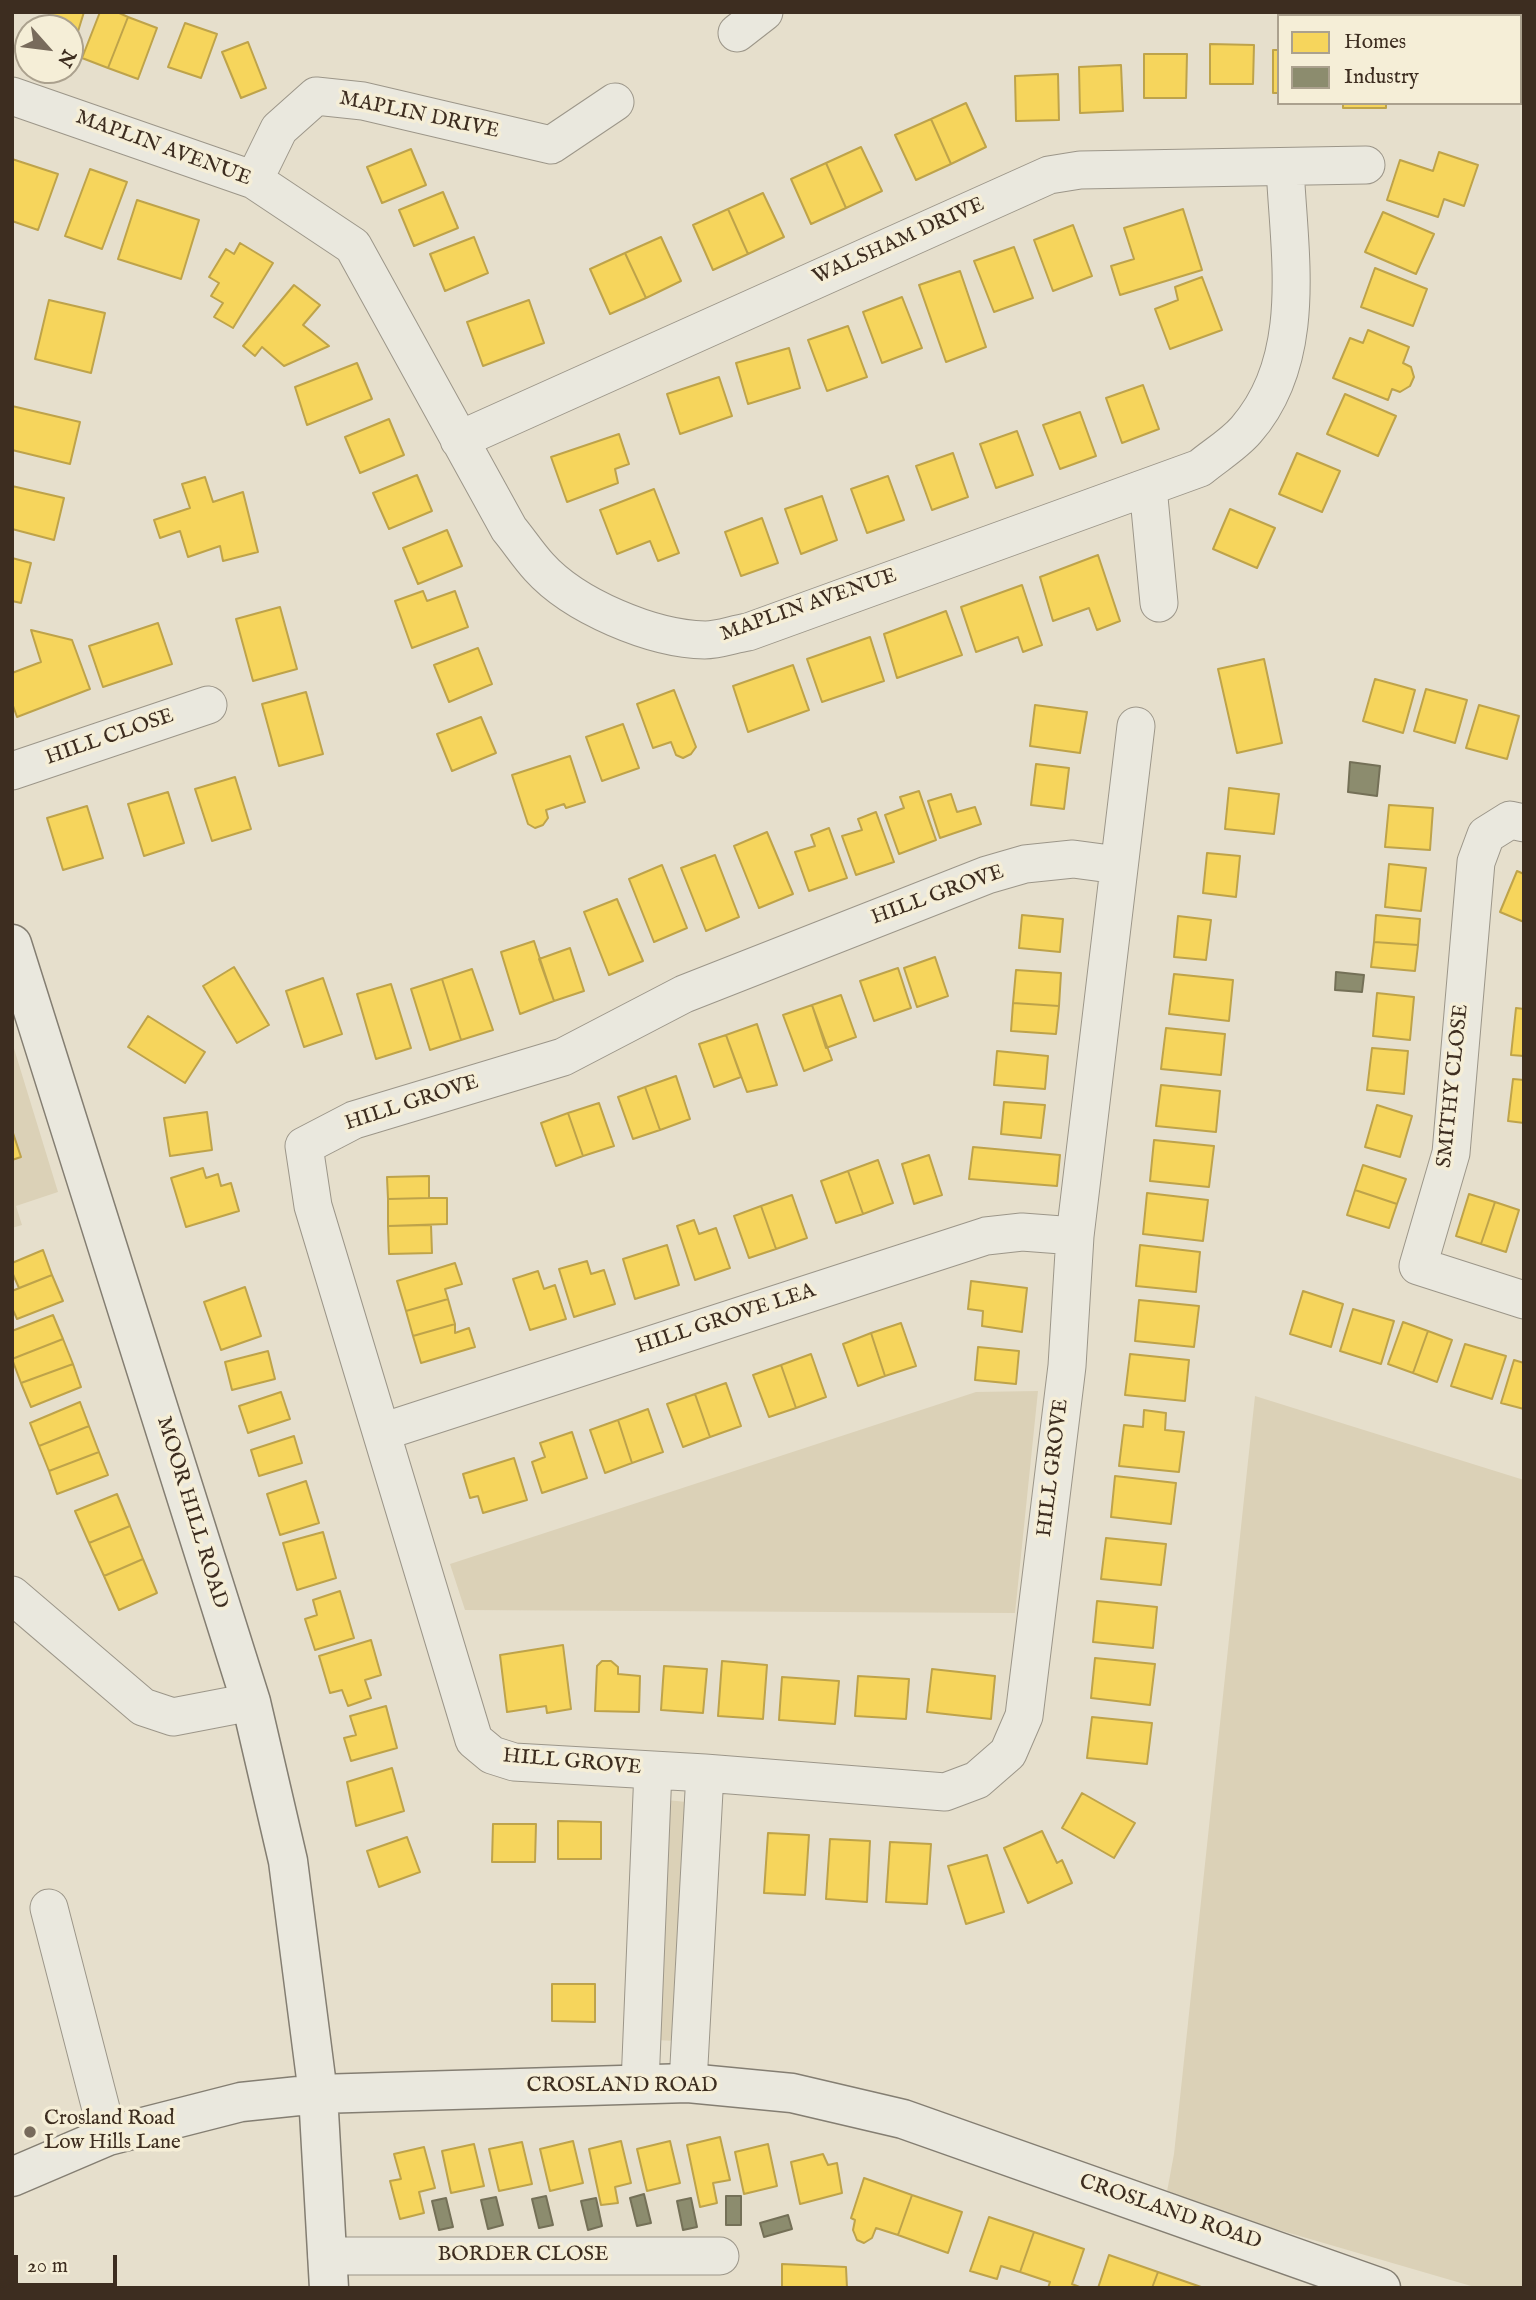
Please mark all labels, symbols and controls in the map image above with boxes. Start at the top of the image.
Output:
north arrow [14,14,84,84]
legend [1277,14,1522,105]
text: Homes [1344,29,1406,56]
text: N [51,45,80,71]
text: Industry [1344,64,1419,91]
street label: MAPLIN DRIVE [337,87,501,145]
street label: MAPLIN AVENUE [72,106,254,192]
street label: WALSHAM DRIVE [809,193,989,291]
street label: MAPLIN AVENUE [718,564,900,648]
street label: HILL CLOSE [42,704,178,772]
street label: HILL GROVE [868,860,1008,932]
street label: SMITHY CLOSE [1433,1003,1475,1169]
street label: HILL GROVE [342,1071,482,1137]
street label: HILL GROVE LEA [633,1279,819,1361]
street label: HILL GROVE [1033,1397,1075,1539]
street label: MOOR HILL ROAD [150,1414,232,1612]
street label: HILL GROVE [502,1744,642,1782]
street label: CROSLAND ROAD [527,2074,717,2100]
place label: Crosland Road Low Hills Lane [44,2107,181,2157]
marker: Crosland Road Low Hills Lane [22,2124,38,2140]
street label: CROSLAND ROAD [1076,2170,1264,2256]
scale bar [18,2240,121,2284]
street label: BORDER CLOSE [437,2243,609,2269]
text: 20 m [27,2253,68,2280]

